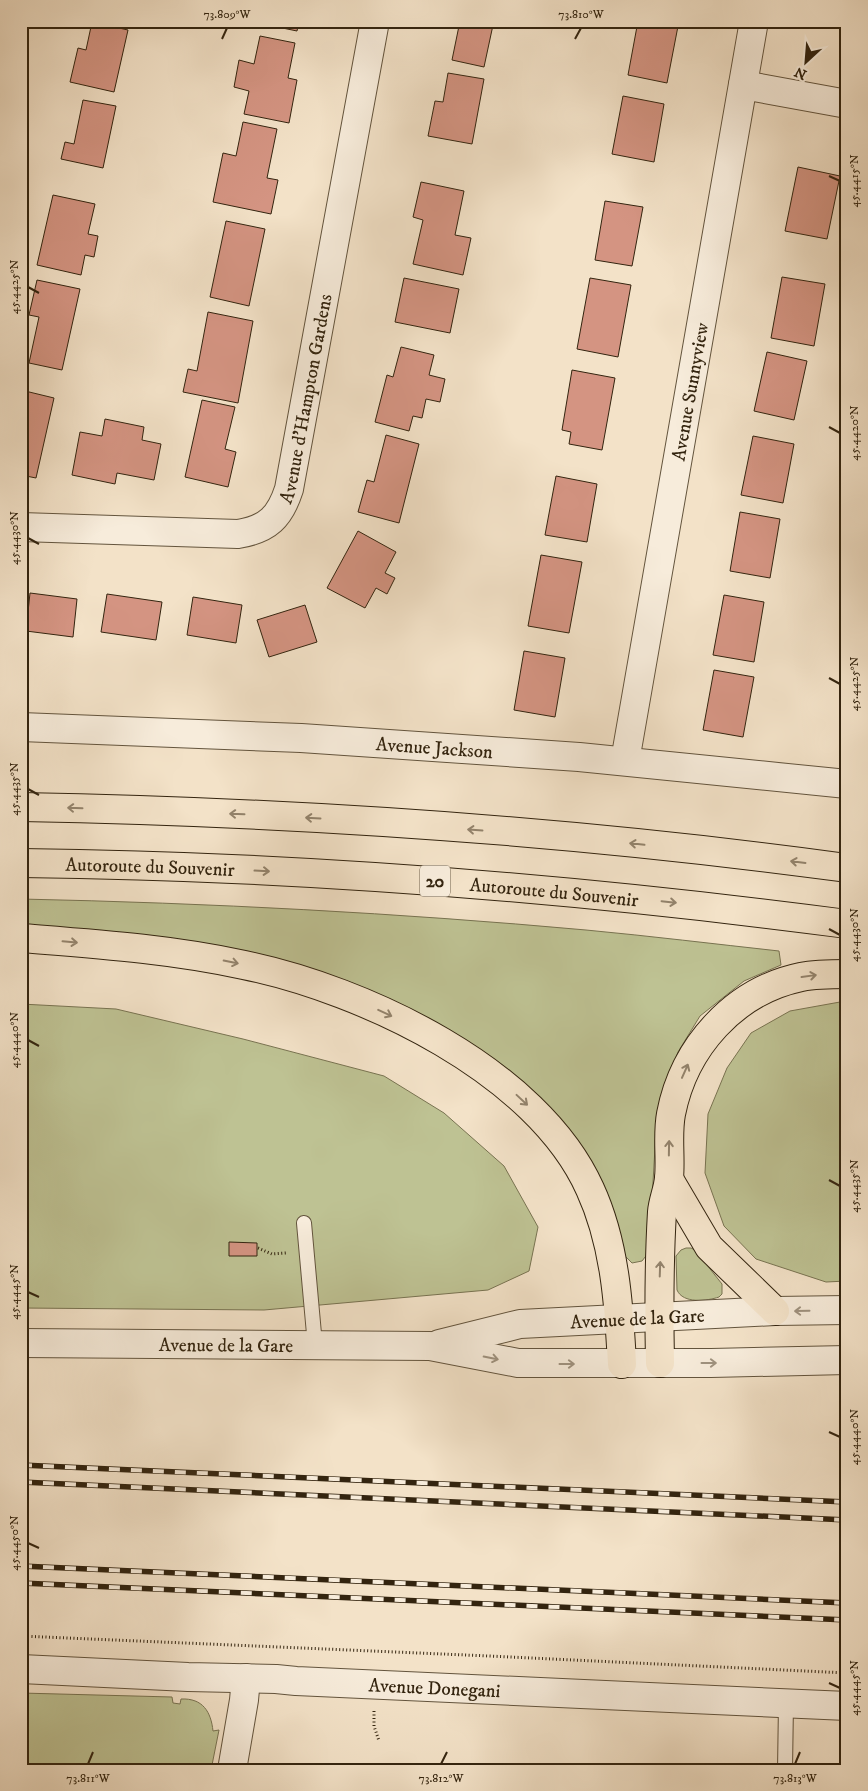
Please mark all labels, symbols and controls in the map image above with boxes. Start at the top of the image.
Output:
text: 73.809°W [204,7,251,22]
text: 73.810°W [558,7,605,22]
north arrow [780,38,830,88]
text: N [791,62,810,83]
text: 45.4415°N [847,154,862,208]
text: 45.4425°N [7,260,22,314]
street label: Avenue d'Hampton Gardens [275,292,338,507]
street label: Avenue Sunnyview [668,321,714,463]
text: 45.4420°N [847,405,862,461]
text: 45.4430°N [7,511,22,565]
text: 45.4425°N [847,657,862,711]
street label: Avenue Jackson [375,733,494,764]
text: 45.4435°N [7,762,22,816]
one-way arrow [67,803,84,813]
one-way arrow [229,810,245,819]
one-way arrow [305,814,321,823]
one-way arrow [467,825,483,834]
one-way arrow [629,839,645,849]
street label: Autoroute du Souvenir [65,854,235,882]
one-way arrow [791,857,807,867]
one-way arrow [254,866,270,875]
road number: 20 [420,866,450,896]
street label: Autoroute du Souvenir [469,874,639,912]
one-way arrow [660,897,676,907]
text: 45.4430°N [847,908,862,962]
one-way arrow [62,938,78,947]
one-way arrow [223,958,239,967]
one-way arrow [800,971,816,981]
one-way arrow [377,1009,392,1018]
text: 45.4440°N [7,1012,22,1068]
one-way arrow [680,1063,690,1078]
one-way arrow [515,1094,528,1106]
one-way arrow [664,1140,674,1156]
text: 45.4435°N [847,1159,862,1213]
one-way arrow [655,1261,665,1278]
text: 45.4445°N [7,1264,22,1320]
street label: Avenue de la Gare [570,1305,705,1334]
one-way arrow [795,1306,811,1316]
street label: Avenue de la Gare [159,1334,293,1358]
one-way arrow [483,1354,499,1363]
one-way arrow [700,1358,717,1368]
one-way arrow [558,1359,574,1368]
text: 45.4440°N [847,1409,862,1465]
text: 45.4450°N [7,1515,22,1571]
text: 45.4445°N [847,1660,862,1716]
street label: Avenue Donegani [368,1674,501,1703]
text: 73.811°W [66,1771,111,1786]
text: 73.812°W [419,1771,464,1786]
text: 73.813°W [773,1771,818,1786]

